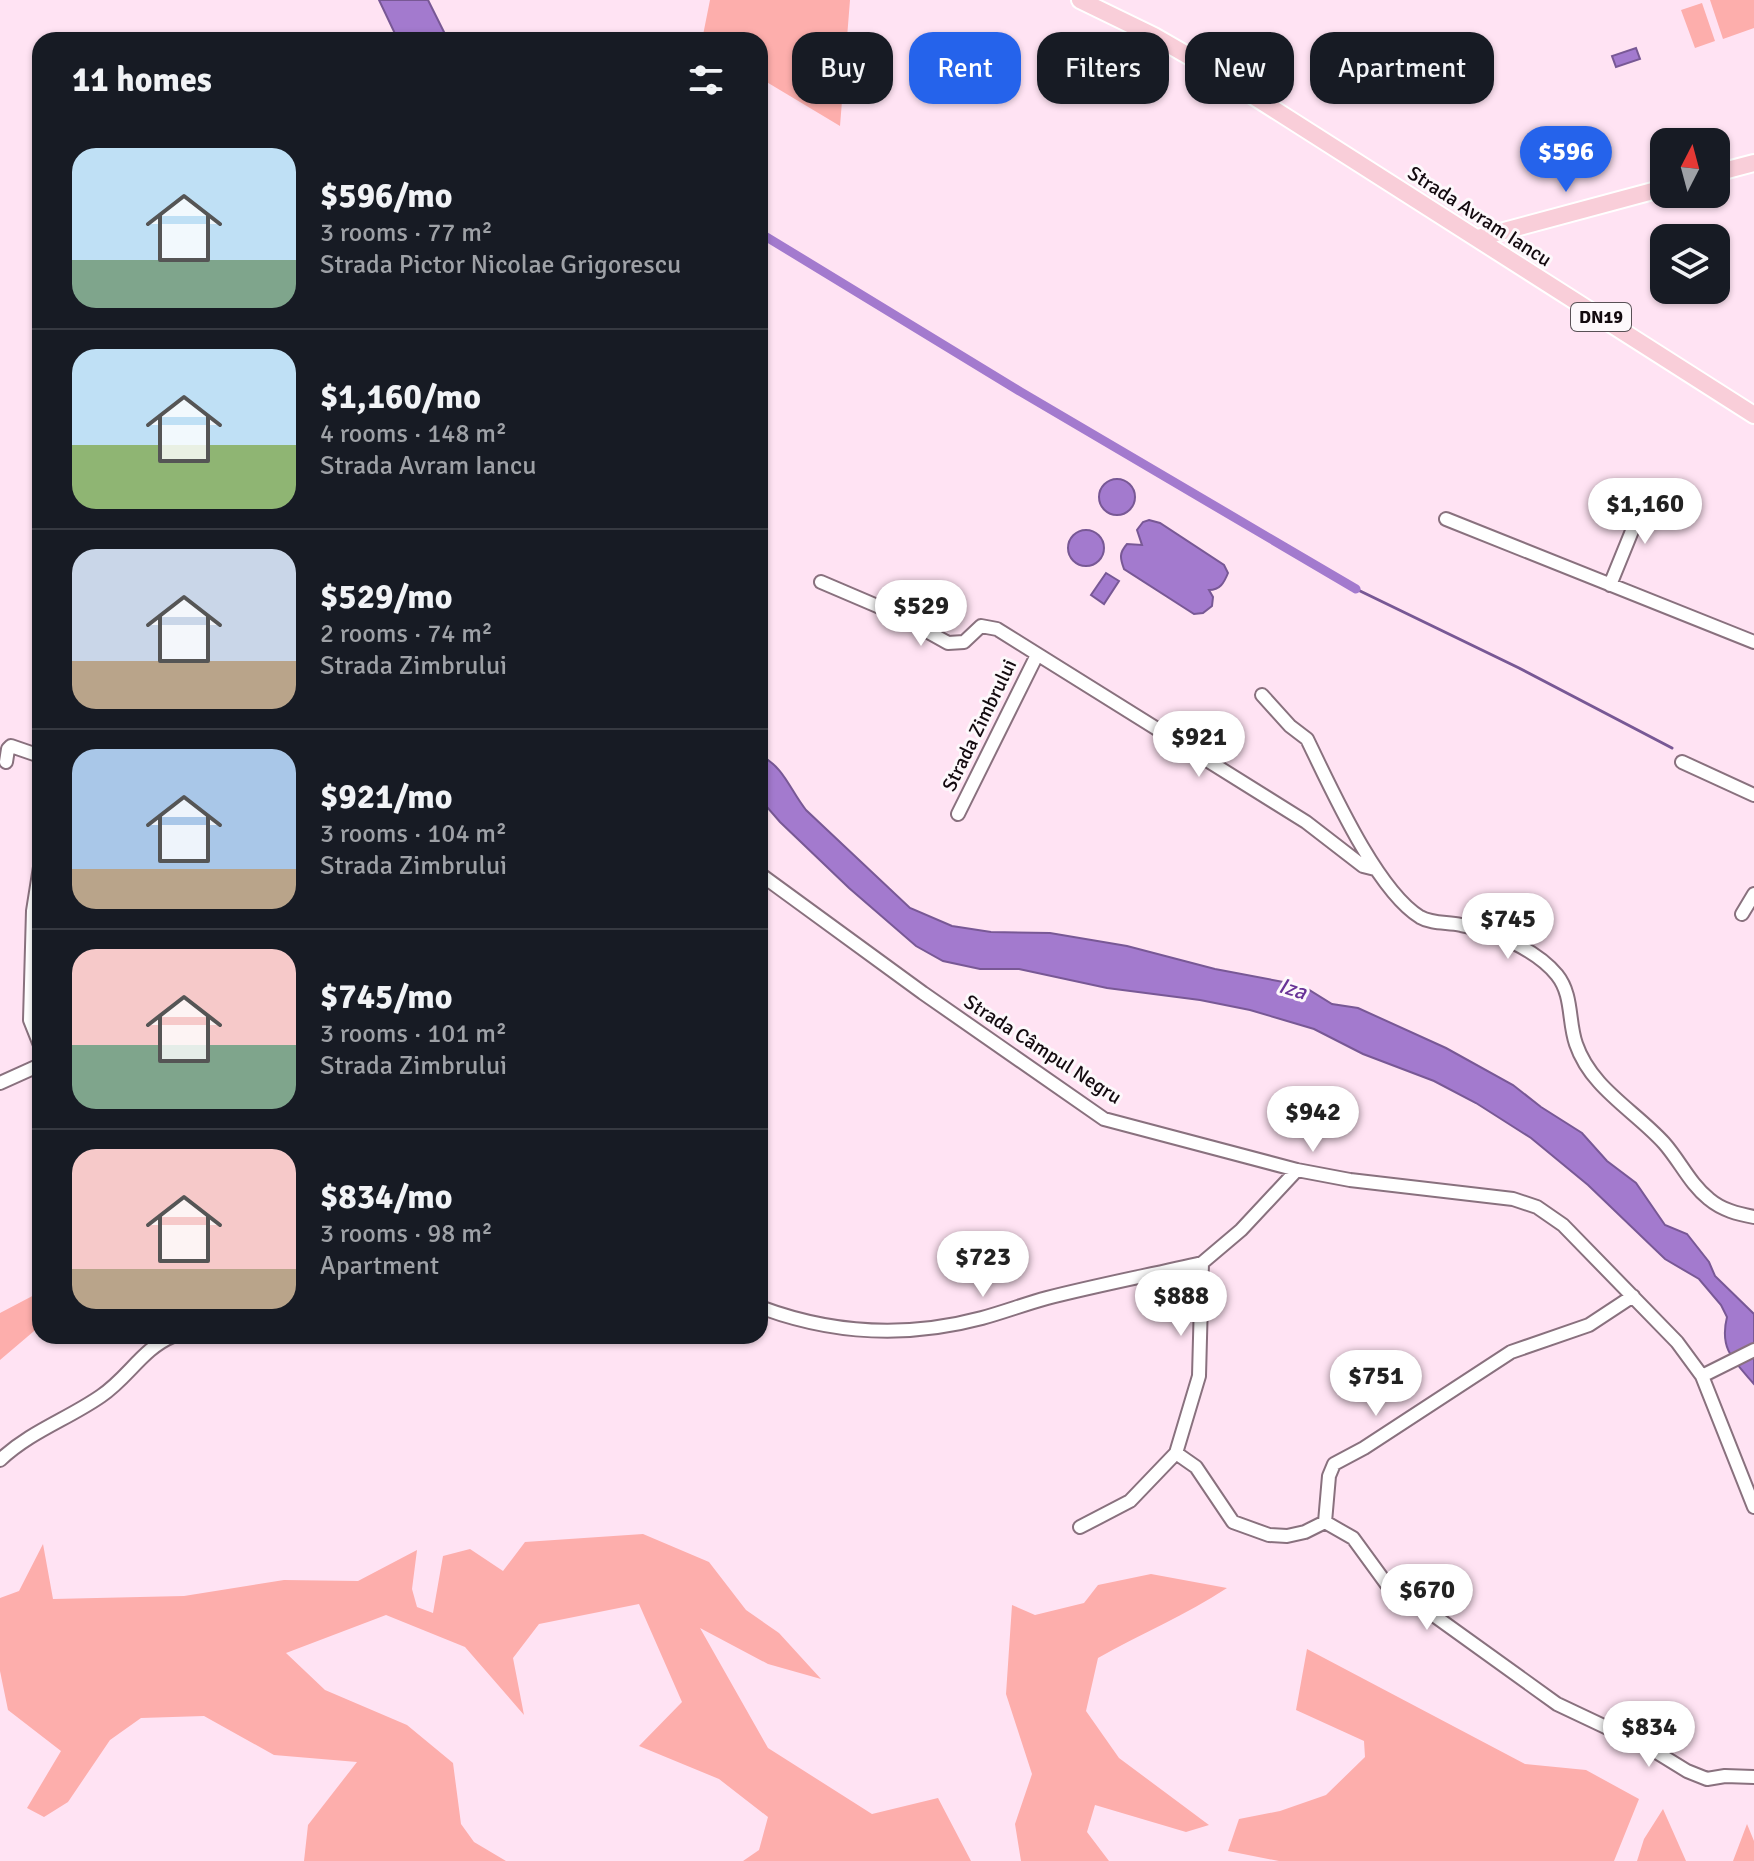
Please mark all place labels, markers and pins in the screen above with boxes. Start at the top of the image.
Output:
pin: $596 [1519,126,1613,194]
pin: $1,160 [1580,478,1710,546]
pin: $529 [874,580,968,648]
pin: $921 [1152,711,1246,779]
pin: $745 [1461,893,1555,961]
pin: $942 [1266,1086,1360,1154]
pin: $723 [936,1231,1030,1299]
pin: $888 [1134,1270,1228,1338]
pin: $751 [1329,1350,1423,1418]
pin: $670 [1380,1564,1474,1632]
pin: $834 [1602,1701,1696,1769]

